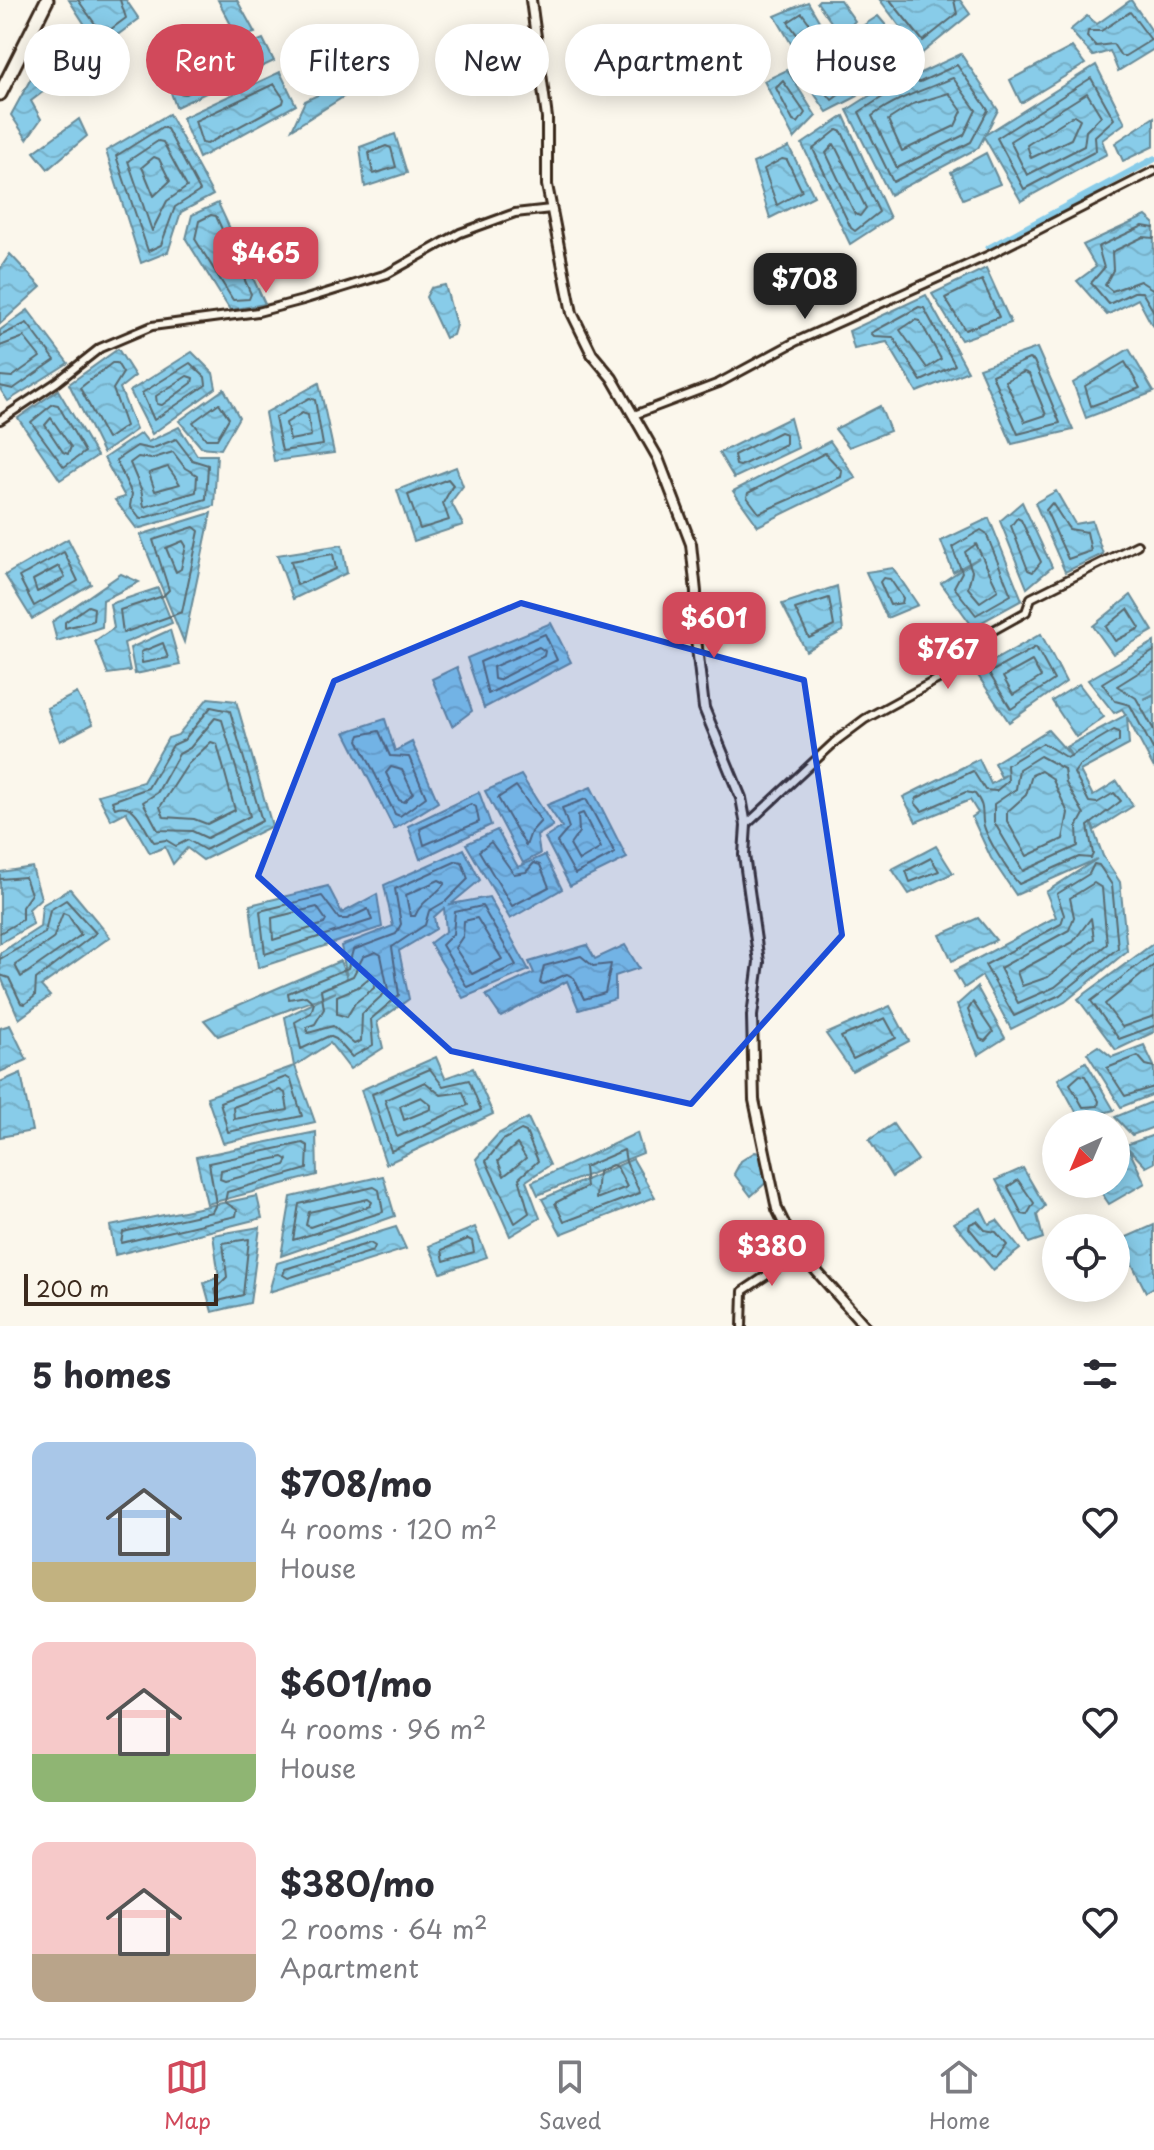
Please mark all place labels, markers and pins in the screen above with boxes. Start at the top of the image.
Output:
pin: $465 [219,227,313,295]
pin: $708 [758,253,852,321]
pin: $601 [667,592,761,660]
pin: $767 [901,623,995,691]
pin: $380 [725,1220,819,1288]

